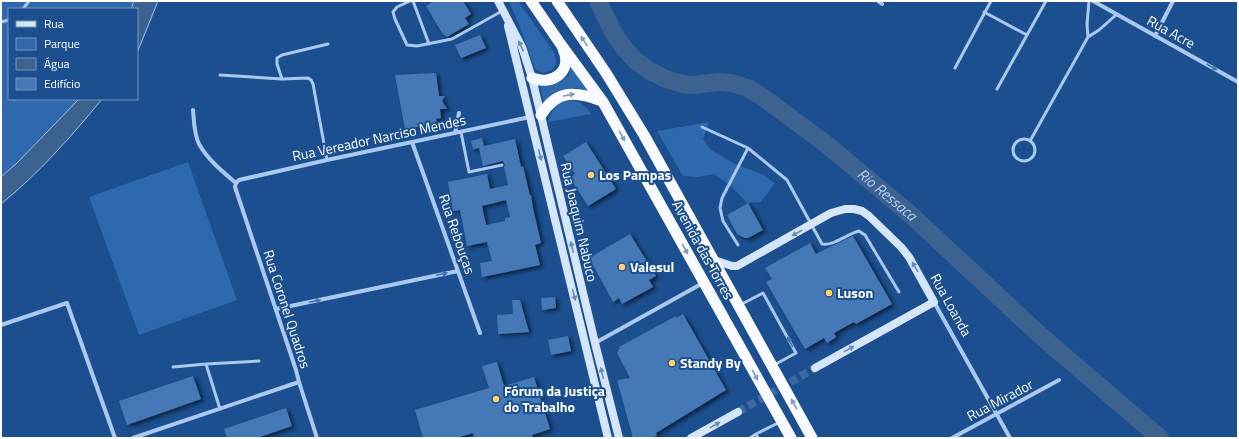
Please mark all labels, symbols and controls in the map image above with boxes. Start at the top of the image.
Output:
legend [8,8,138,100]
street label: Rua Acre [1143,10,1199,53]
text: Rua [44,14,64,33]
text: Parque [44,34,80,53]
one-way arrow [580,36,588,46]
one-way arrow [518,41,524,52]
text: Água [44,54,70,73]
one-way arrow [1207,64,1218,71]
text: Edifício [44,74,80,93]
one-way arrow [562,91,575,97]
street label: Rua Vereador Narciso Mendes [290,109,468,166]
one-way arrow [619,130,625,142]
one-way arrow [537,149,543,161]
street label: Rua Joaquim Nabuco [556,160,603,284]
water label: Rio Ressaca [853,163,924,227]
place label: Los Pampas [599,164,672,185]
marker: Los Pampas [586,170,596,180]
street label: Rua Rebouças [434,191,481,277]
street label: Avenida das Torres [667,196,739,303]
one-way arrow [791,229,802,236]
one-way arrow [569,240,575,252]
one-way arrow [682,243,689,255]
street label: Rua Coronel Quadros [258,247,317,371]
place label: Valesul [630,256,674,277]
marker: Valesul [617,262,627,272]
one-way arrow [912,262,919,273]
street label: Rua Loanda [926,269,977,340]
one-way arrow [436,271,448,277]
place label: Luson [837,282,873,303]
marker: Luson [824,288,834,298]
one-way arrow [571,289,577,301]
one-way arrow [308,298,321,304]
one-way arrow [786,336,793,348]
one-way arrow [844,346,855,353]
place label: Standy By [680,352,741,373]
marker: Standy By [667,358,677,368]
one-way arrow [599,367,605,379]
one-way arrow [752,369,759,381]
street label: Rua Mirador [963,373,1037,426]
place label: Fórum da Justiça do Trabalho [504,380,605,417]
marker: Fórum da Justiça do Trabalho [491,394,501,404]
one-way arrow [790,398,797,410]
one-way arrow [709,422,720,428]

